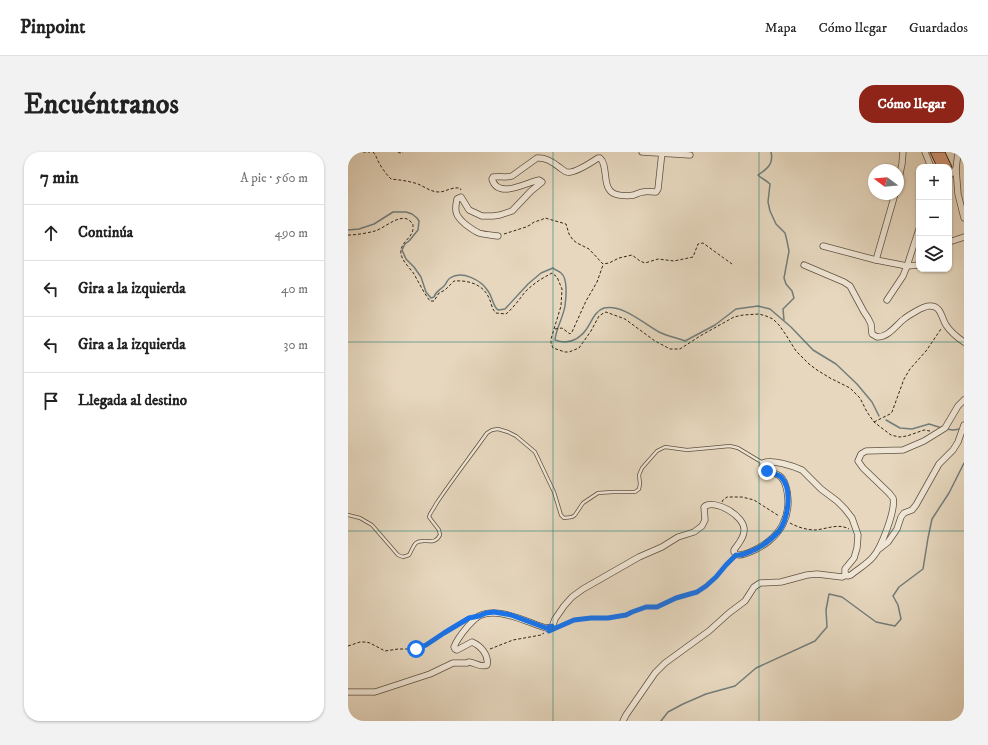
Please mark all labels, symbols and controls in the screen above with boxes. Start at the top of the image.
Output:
text: Pinpoint [20,16,85,39]
text: Mapa [765,19,796,37]
text: Cómo llegar [818,19,887,37]
text: Guardados [909,19,968,37]
button: Cómo llegar [859,85,964,123]
text: Encuéntranos [24,87,179,122]
north arrow [868,164,904,200]
map controls [916,164,952,272]
button: + [916,164,952,200]
text: 7 min [40,167,79,189]
text: A pie · 560 m [240,170,308,186]
button: − [916,200,952,236]
icon: ahead [40,222,62,244]
text: Continúa [78,223,133,242]
text: 490 m [274,225,308,241]
button: layers [916,236,952,272]
icon: left [40,278,62,300]
text: Gira a la izquierda [78,279,186,298]
text: 40 m [281,281,308,297]
icon: left [40,334,62,356]
text: Gira a la izquierda [78,335,186,354]
text: 30 m [284,337,308,353]
icon: arrive [40,390,62,412]
text: Llegada al destino [78,391,187,410]
route end [758,462,776,480]
route start [407,640,425,658]

